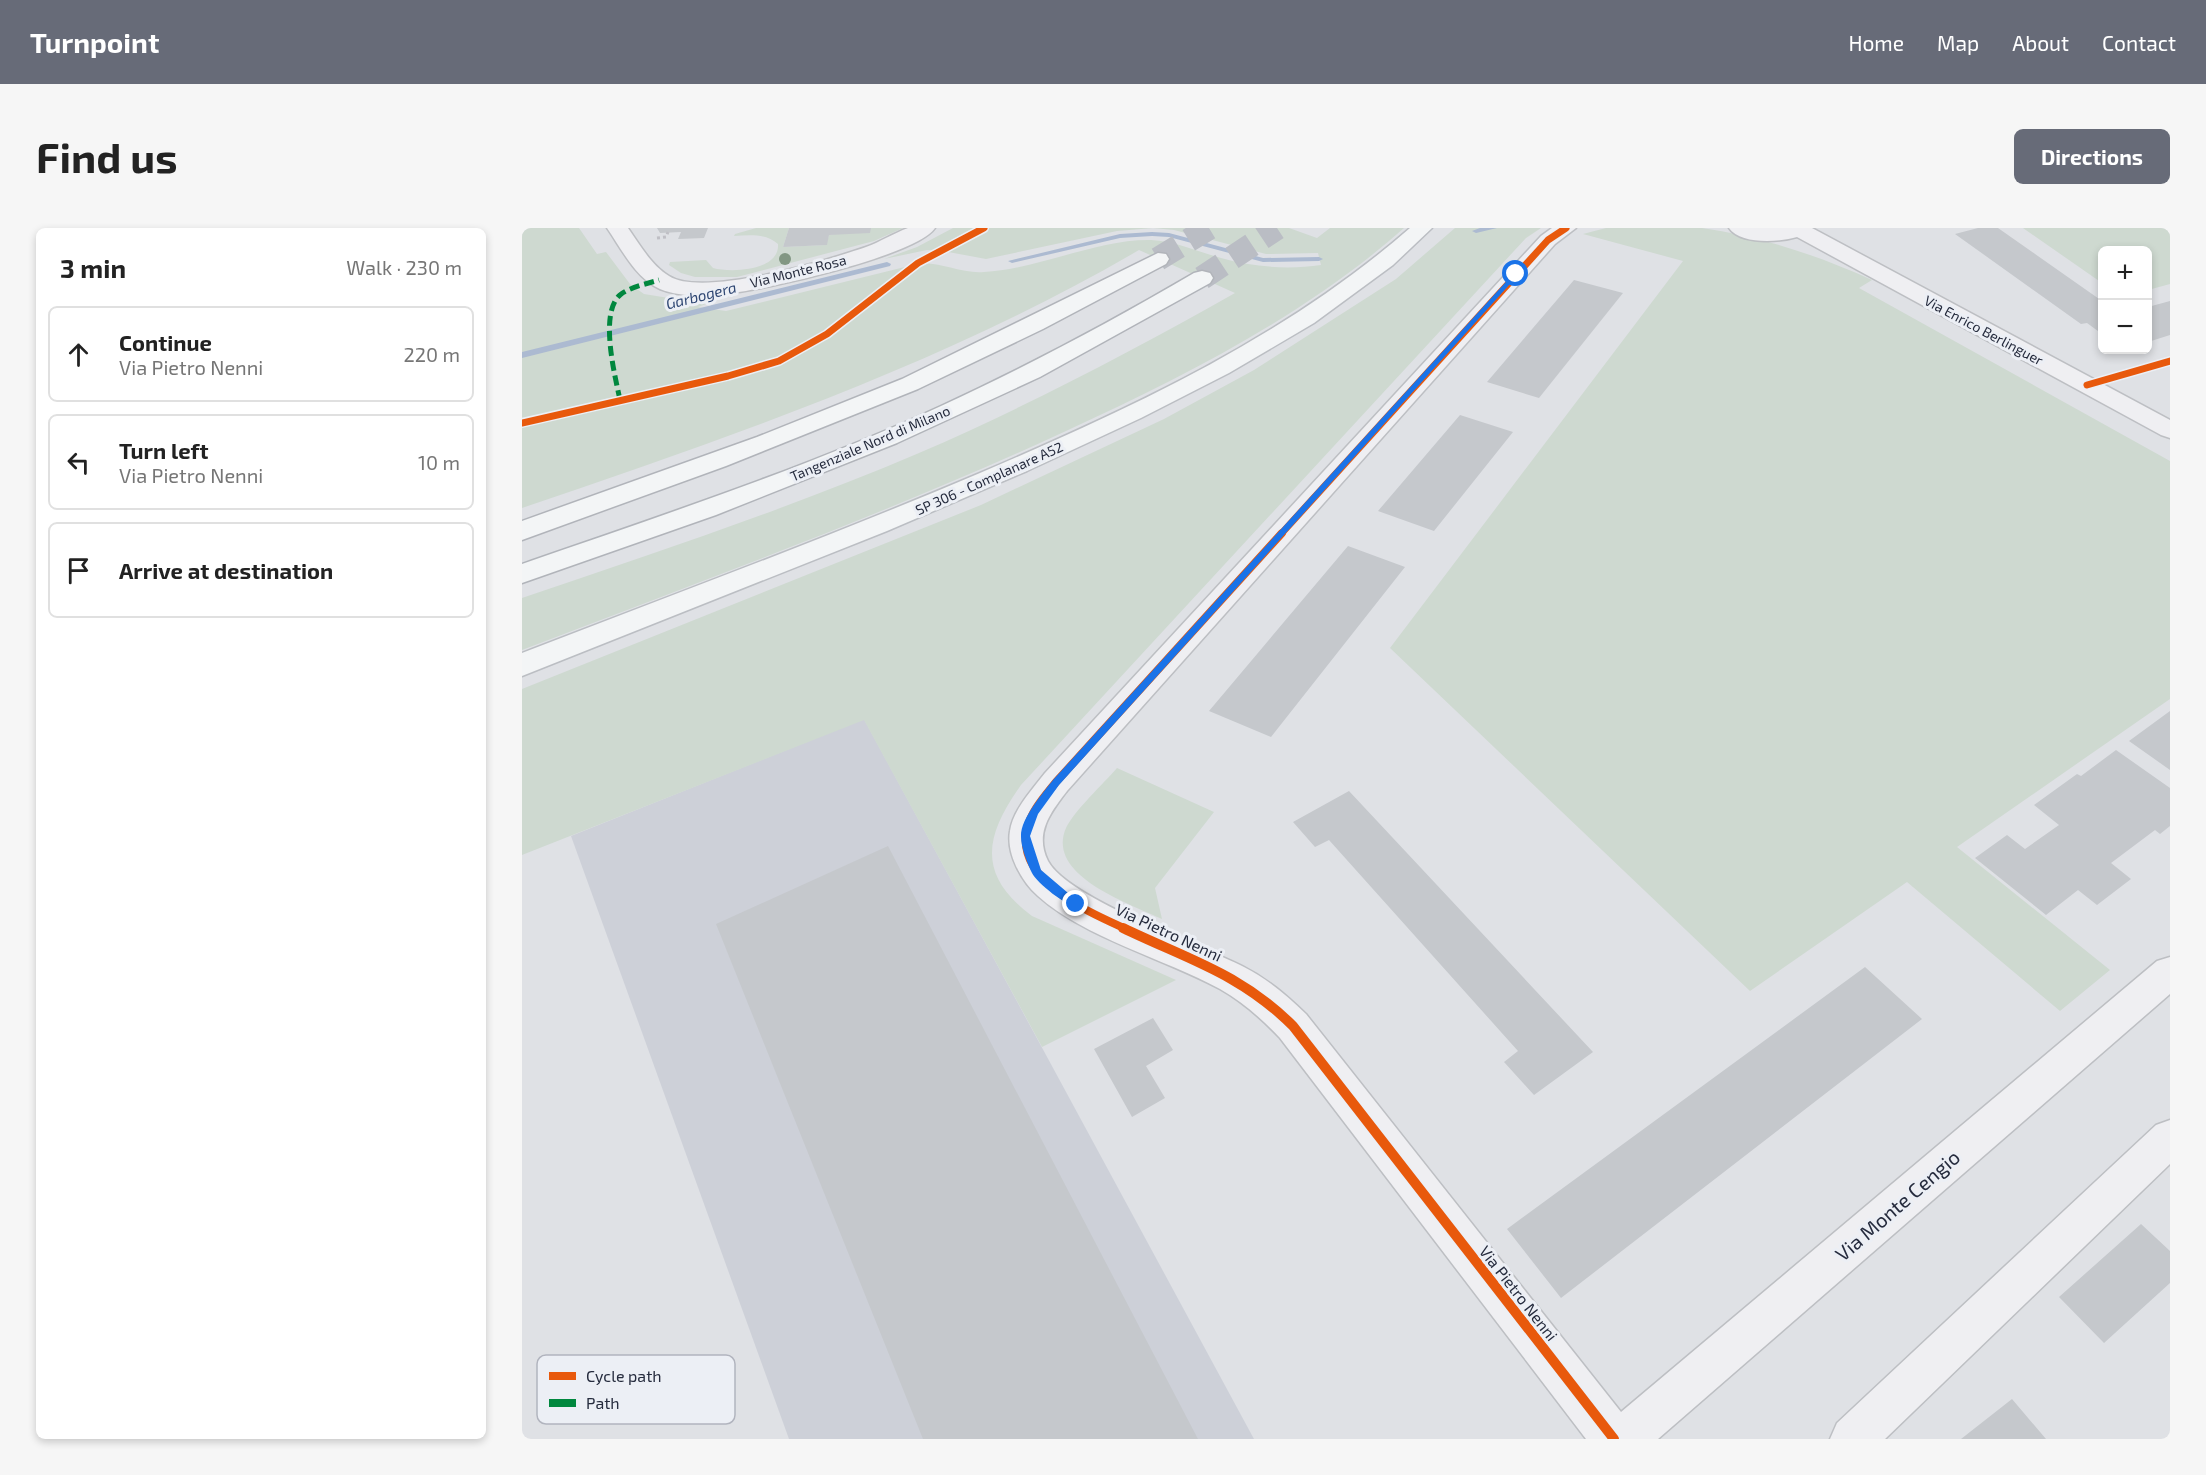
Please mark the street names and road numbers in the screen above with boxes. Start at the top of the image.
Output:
street label: Via Monte Rosa [748,251,848,291]
street label: Via Enrico Berlinguer [1922,291,2047,369]
street label: Tangenziale Nord di Milano [788,402,952,484]
street label: SP 306 - Complanare A52 [913,438,1065,518]
street label: Via Pietro Nenni [1113,899,1225,965]
street label: Via Monte Cengio [1830,1144,1964,1266]
street label: Via Pietro Nenni [1476,1242,1562,1344]

